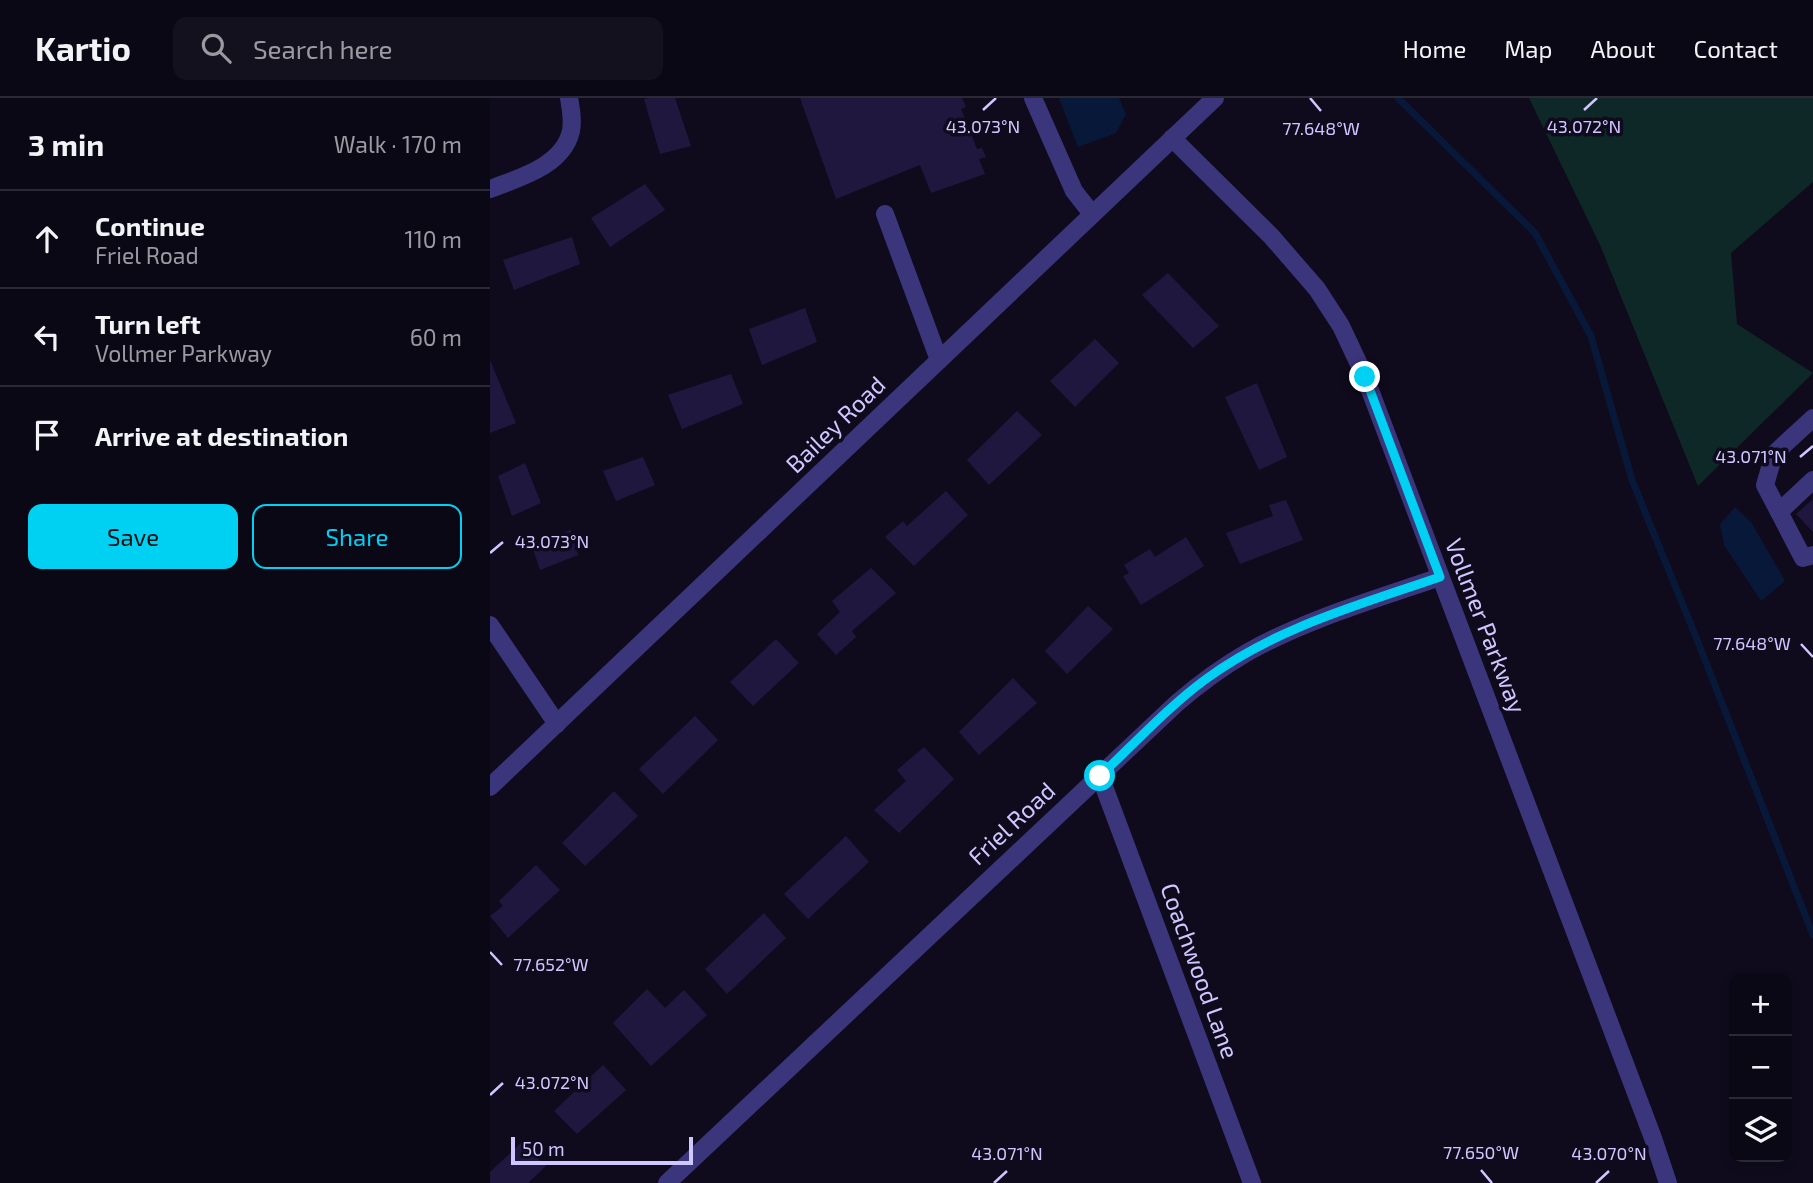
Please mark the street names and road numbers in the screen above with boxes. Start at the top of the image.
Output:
street label: Bailey Road [779,369,891,478]
street label: Vollmer Parkway [1440,534,1533,717]
street label: Friel Road [962,775,1060,870]
street label: Coachwood Lane [1155,879,1246,1062]

